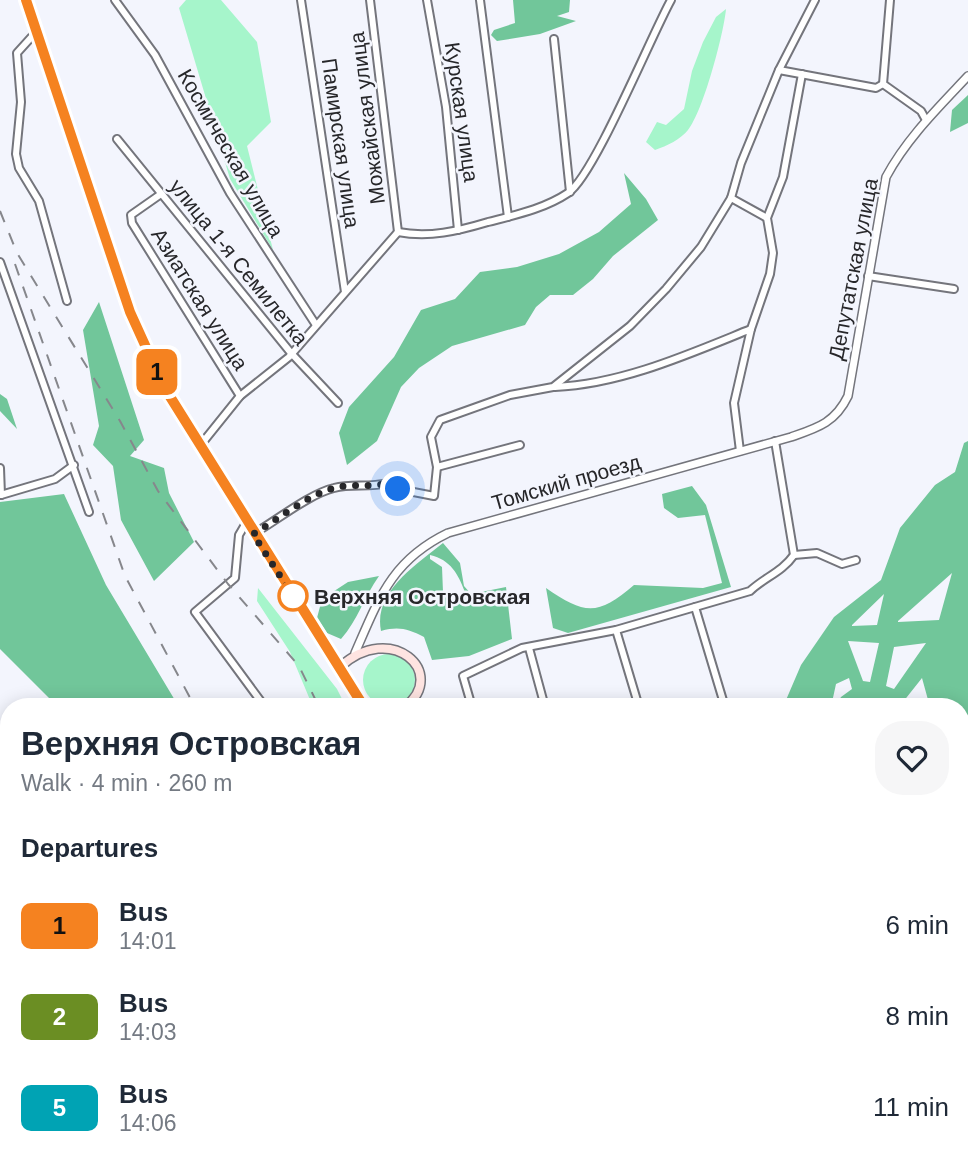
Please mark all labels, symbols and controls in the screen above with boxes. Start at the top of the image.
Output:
street label: Можайская улица [345,30,389,205]
street label: Курская улица [441,41,483,184]
street label: Памирская улица [318,57,364,230]
street label: Космическая улица [174,65,289,241]
street label: улица 1-я Семилетка [165,174,313,350]
street label: Депутатская улица [824,176,882,362]
street label: Азиатская улица [147,224,253,374]
line badge: 1 [134,349,180,395]
text: 1 [150,358,164,385]
street label: Томский проезд [489,450,643,514]
your location [380,471,415,506]
marker: Верхняя Островская [278,581,308,611]
place label: Верхняя Островская [314,585,531,608]
button: heart [875,721,949,795]
text: Верхняя Островская [21,725,361,762]
text: Walk · 4 min · 260 m [21,770,232,796]
text: Departures [21,833,158,863]
text: Bus [119,897,168,927]
text: 6 min [885,910,949,940]
text: 1 [53,912,66,939]
text: 14:01 [119,928,177,954]
text: Bus [119,988,168,1018]
text: 8 min [885,1001,949,1031]
text: 2 [53,1003,66,1030]
text: 14:03 [119,1019,177,1045]
text: Bus [119,1079,168,1109]
text: 11 min [873,1092,949,1122]
text: 5 [53,1094,66,1121]
text: 14:06 [119,1110,177,1136]

